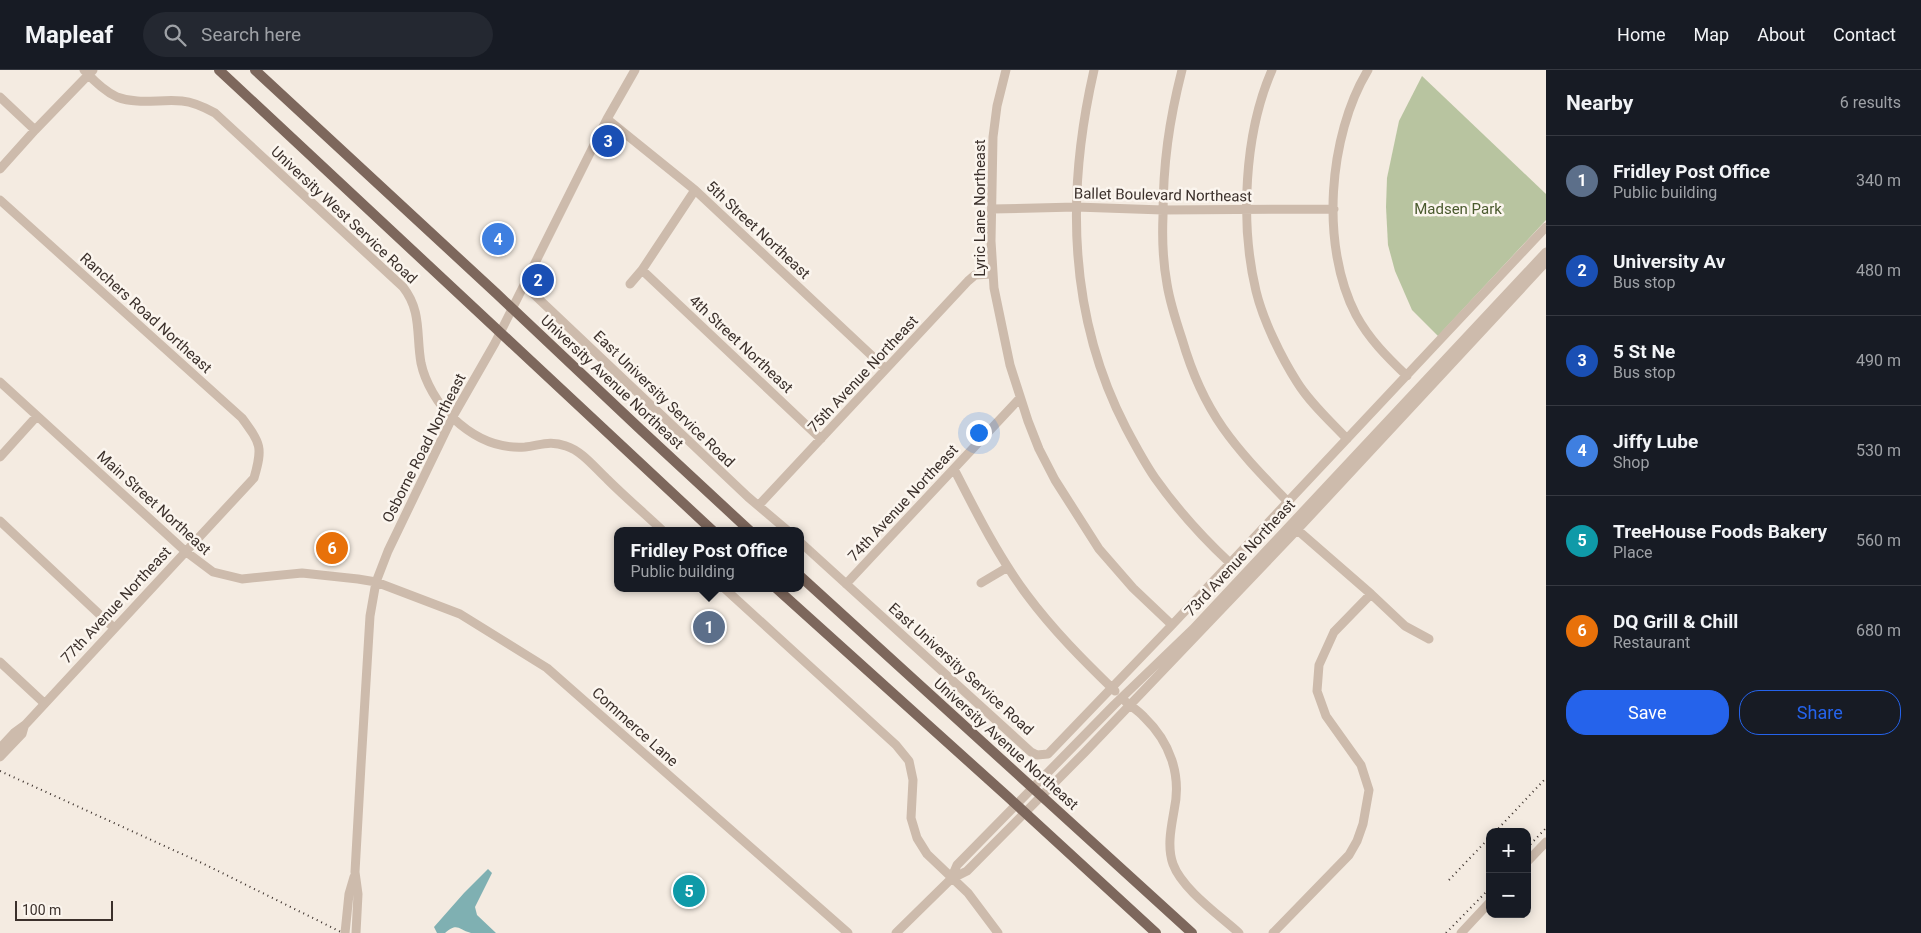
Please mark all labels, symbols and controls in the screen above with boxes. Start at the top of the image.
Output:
search box [143,12,493,57]
text: Mapleaf [25,21,113,49]
icon: search [161,21,189,49]
text: Search here [201,23,301,46]
text: Home [1617,24,1666,45]
text: Map [1694,24,1729,45]
text: About [1757,24,1805,45]
text: Contact [1833,24,1896,45]
text: Nearby [1566,91,1633,115]
text: 6 results [1840,93,1901,112]
pin: 3 [592,122,624,160]
street label: Lyric Lane Northeast [971,139,989,277]
street label: University West Service Road [267,142,421,288]
text: Fridley Post Office [1613,160,1770,183]
text: 1 [1577,171,1587,190]
text: 340 m [1856,171,1901,190]
street label: 5th Street Northeast [702,177,814,283]
text: Public building [1613,183,1717,202]
street label: Ballet Boulevard Northeast [1074,184,1252,206]
park label: Madsen Park [1414,200,1502,218]
pin: 4 [482,220,514,258]
street label: Ranchers Road Northeast [76,249,216,377]
text: University Av [1613,250,1725,273]
pin: 2 [522,261,554,299]
text: 2 [1577,261,1587,280]
text: 480 m [1856,261,1901,280]
text: Bus stop [1613,273,1675,292]
street label: 4th Street Northeast [685,291,797,397]
street label: University Avenue Northeast [537,311,687,453]
street label: 75th Avenue Northeast [804,312,922,436]
street label: East University Service Road [590,327,738,471]
text: 5 St Ne [1613,340,1675,363]
text: 3 [1577,351,1587,370]
text: 490 m [1856,351,1901,370]
text: Bus stop [1613,363,1675,382]
street label: Osborne Road Northeast [379,370,469,526]
your location [966,420,992,446]
text: Jiffy Lube [1613,430,1698,453]
street label: 74th Avenue Northeast [844,441,962,565]
text: 4 [1577,441,1587,460]
text: 530 m [1856,441,1901,460]
street label: Main Street Northeast [93,447,215,559]
text: Shop [1613,453,1649,472]
street label: 73rd Avenue Northeast [1181,496,1299,620]
text: TreeHouse Foods Bakery [1613,520,1827,543]
popup [614,527,804,592]
pin: 6 [316,529,348,567]
text: 5 [1577,531,1587,550]
text: 560 m [1856,531,1901,550]
text: Fridley Post Office [630,539,788,562]
street label: 77th Avenue Northeast [57,543,175,667]
text: Place [1613,543,1653,562]
text: Public building [630,562,735,581]
street label: East University Service Road [885,599,1037,739]
pin: 1 [693,608,725,646]
text: DQ Grill & Chill [1613,610,1738,633]
text: 6 [1577,621,1587,640]
text: 680 m [1856,621,1901,640]
text: Restaurant [1613,633,1690,652]
street label: University Avenue Northeast [930,674,1082,814]
street label: Commerce Lane [588,684,682,770]
button: Save [1566,690,1729,735]
button: Share [1739,690,1901,735]
map controls [1486,828,1531,918]
button: + [1486,828,1531,873]
pin: 5 [673,872,705,910]
button: − [1486,873,1531,918]
scale bar [15,898,112,921]
text: 100 m [22,902,61,918]

